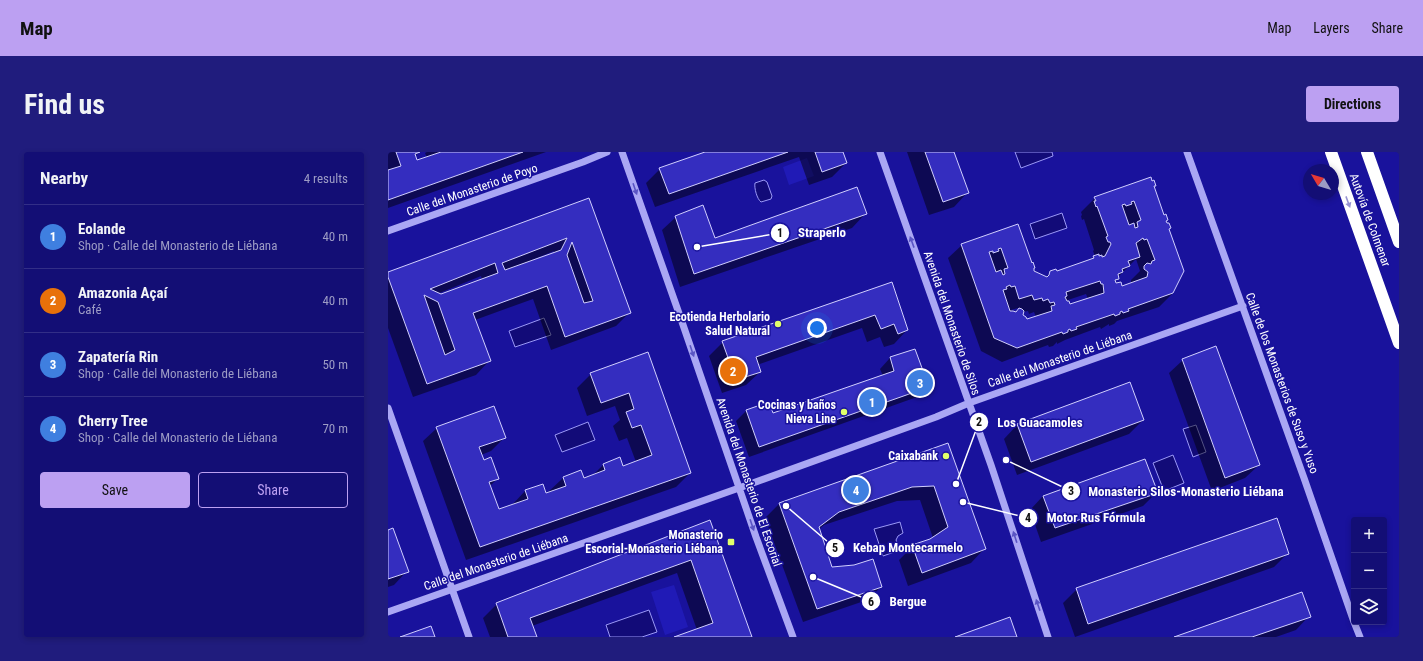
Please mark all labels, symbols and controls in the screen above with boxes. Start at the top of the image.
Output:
text: Map [20,17,53,40]
text: Map [1267,20,1291,36]
text: Layers [1313,20,1350,36]
text: Share [1372,20,1403,36]
button: Directions [1306,86,1399,122]
text: Find us [24,88,105,121]
street label: Calle del Monasterio de Poyo [405,161,539,219]
north arrow [1303,164,1339,200]
text: Nearby [40,168,88,188]
text: 4 results [304,171,348,186]
street label: Autovía de Colmenar [1347,171,1393,269]
one-way arrow [633,183,639,195]
one-way arrow [1346,196,1352,208]
text: Eolande [78,220,126,238]
callout: Straperlo [770,220,854,245]
text: Straperlo [798,225,846,240]
text: 1 [777,226,783,240]
text: 1 [50,229,56,244]
text: 40 m [322,229,348,244]
one-way arrow [909,236,915,248]
text: Shop · Calle del Monasterio de Liébana [78,238,277,253]
street label: Avenida del Monasterio de Silos [921,249,983,397]
text: Amazonia Açaí [78,284,167,302]
street label: Calle de los Monasterios de Suso y Yuso [1243,291,1321,475]
text: 2 [50,293,56,308]
text: 40 m [322,293,348,308]
text: Café [78,302,102,317]
place label: Ecotienda Herbolario Salud Natural [669,310,770,338]
your location [807,318,827,338]
marker: Ecotienda Herbolario Salud Natural [773,319,783,329]
street label: Calle del Monasterio de Liébana [986,328,1134,390]
one-way arrow [689,345,695,357]
text: Zapatería Rin [78,348,158,366]
pin: 2 [720,356,746,386]
text: 3 [50,357,56,372]
text: 50 m [322,357,348,372]
text: Shop · Calle del Monasterio de Liébana [78,366,277,381]
pin: 3 [907,368,933,398]
pin: 1 [859,387,885,417]
street label: Avenida del Monasterio de El Escorial [713,396,785,568]
place label: Cocinas y baños Nieva Line [758,398,837,426]
marker: Cocinas y baños Nieva Line [839,407,849,417]
callout: Los Guacamoles [969,410,1091,435]
text: Cherry Tree [78,412,148,430]
text: 2 [976,415,982,429]
text: Los Guacamoles [997,415,1083,430]
text: 4 [50,421,56,436]
text: 70 m [322,421,348,436]
text: Shop · Calle del Monasterio de Liébana [78,430,277,445]
place label: Caixabank [888,449,938,463]
marker: Caixabank [941,451,951,461]
button: Save [40,472,190,508]
button: Share [198,472,348,508]
pin: 4 [843,475,869,505]
callout: Monasterio Silos-Monasterio Liébana [1061,479,1292,504]
text: 3 [1068,484,1074,498]
text: Monasterio Silos-Monasterio Liébana [1088,484,1284,499]
callout: Motor Rus Fórmula [1018,505,1153,530]
text: Motor Rus Fórmula [1047,510,1145,525]
text: 4 [1025,511,1031,525]
map controls [1351,517,1387,625]
button: + [1351,517,1387,553]
one-way arrow [749,519,755,531]
place label: Monasterio Escorial-Monasterio Liébana [585,528,723,556]
one-way arrow [1011,530,1017,542]
street label: Calle del Monasterio de Liébana [422,531,570,593]
callout: Kebap Montecarmelo [825,535,971,560]
marker: Monasterio Escorial-Monasterio Liébana [726,537,736,547]
text: Kebap Montecarmelo [853,540,964,555]
text: 5 [832,541,838,555]
button: − [1351,553,1387,589]
callout: Bergue [861,589,934,614]
button: layers [1351,589,1387,625]
text: Bergue [890,594,926,609]
text: 6 [868,595,874,609]
one-way arrow [1034,599,1040,611]

